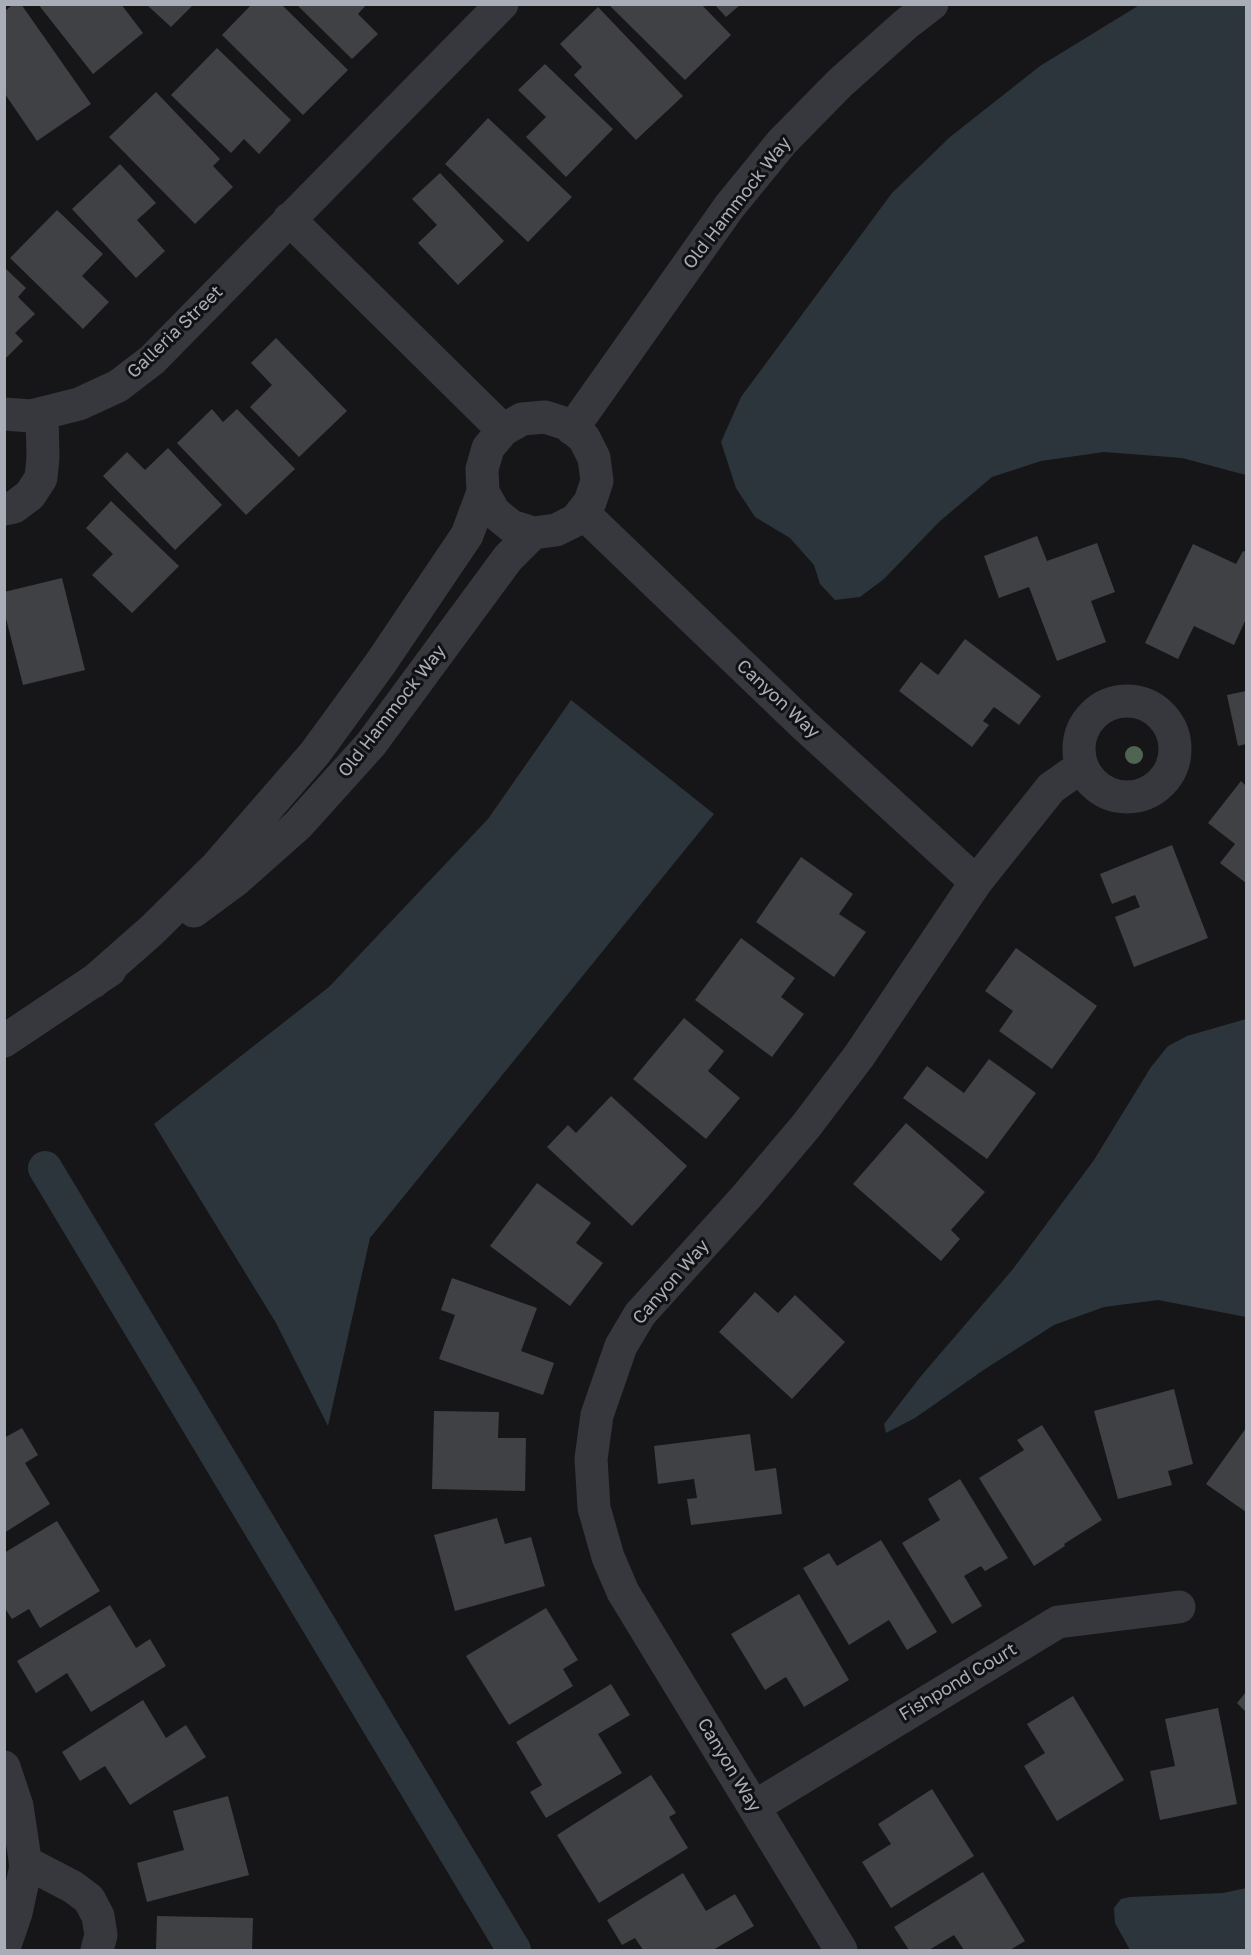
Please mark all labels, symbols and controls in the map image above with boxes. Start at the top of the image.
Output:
street label: Old Hammock Way [679,133,795,273]
street label: Galleria Street [123,281,227,383]
street label: Old Hammock Way [334,641,450,781]
street label: Canyon Way [732,655,824,743]
street label: Canyon Way [628,1235,714,1329]
street label: Fishpond Court [895,1638,1021,1726]
street label: Canyon Way [693,1714,765,1816]

